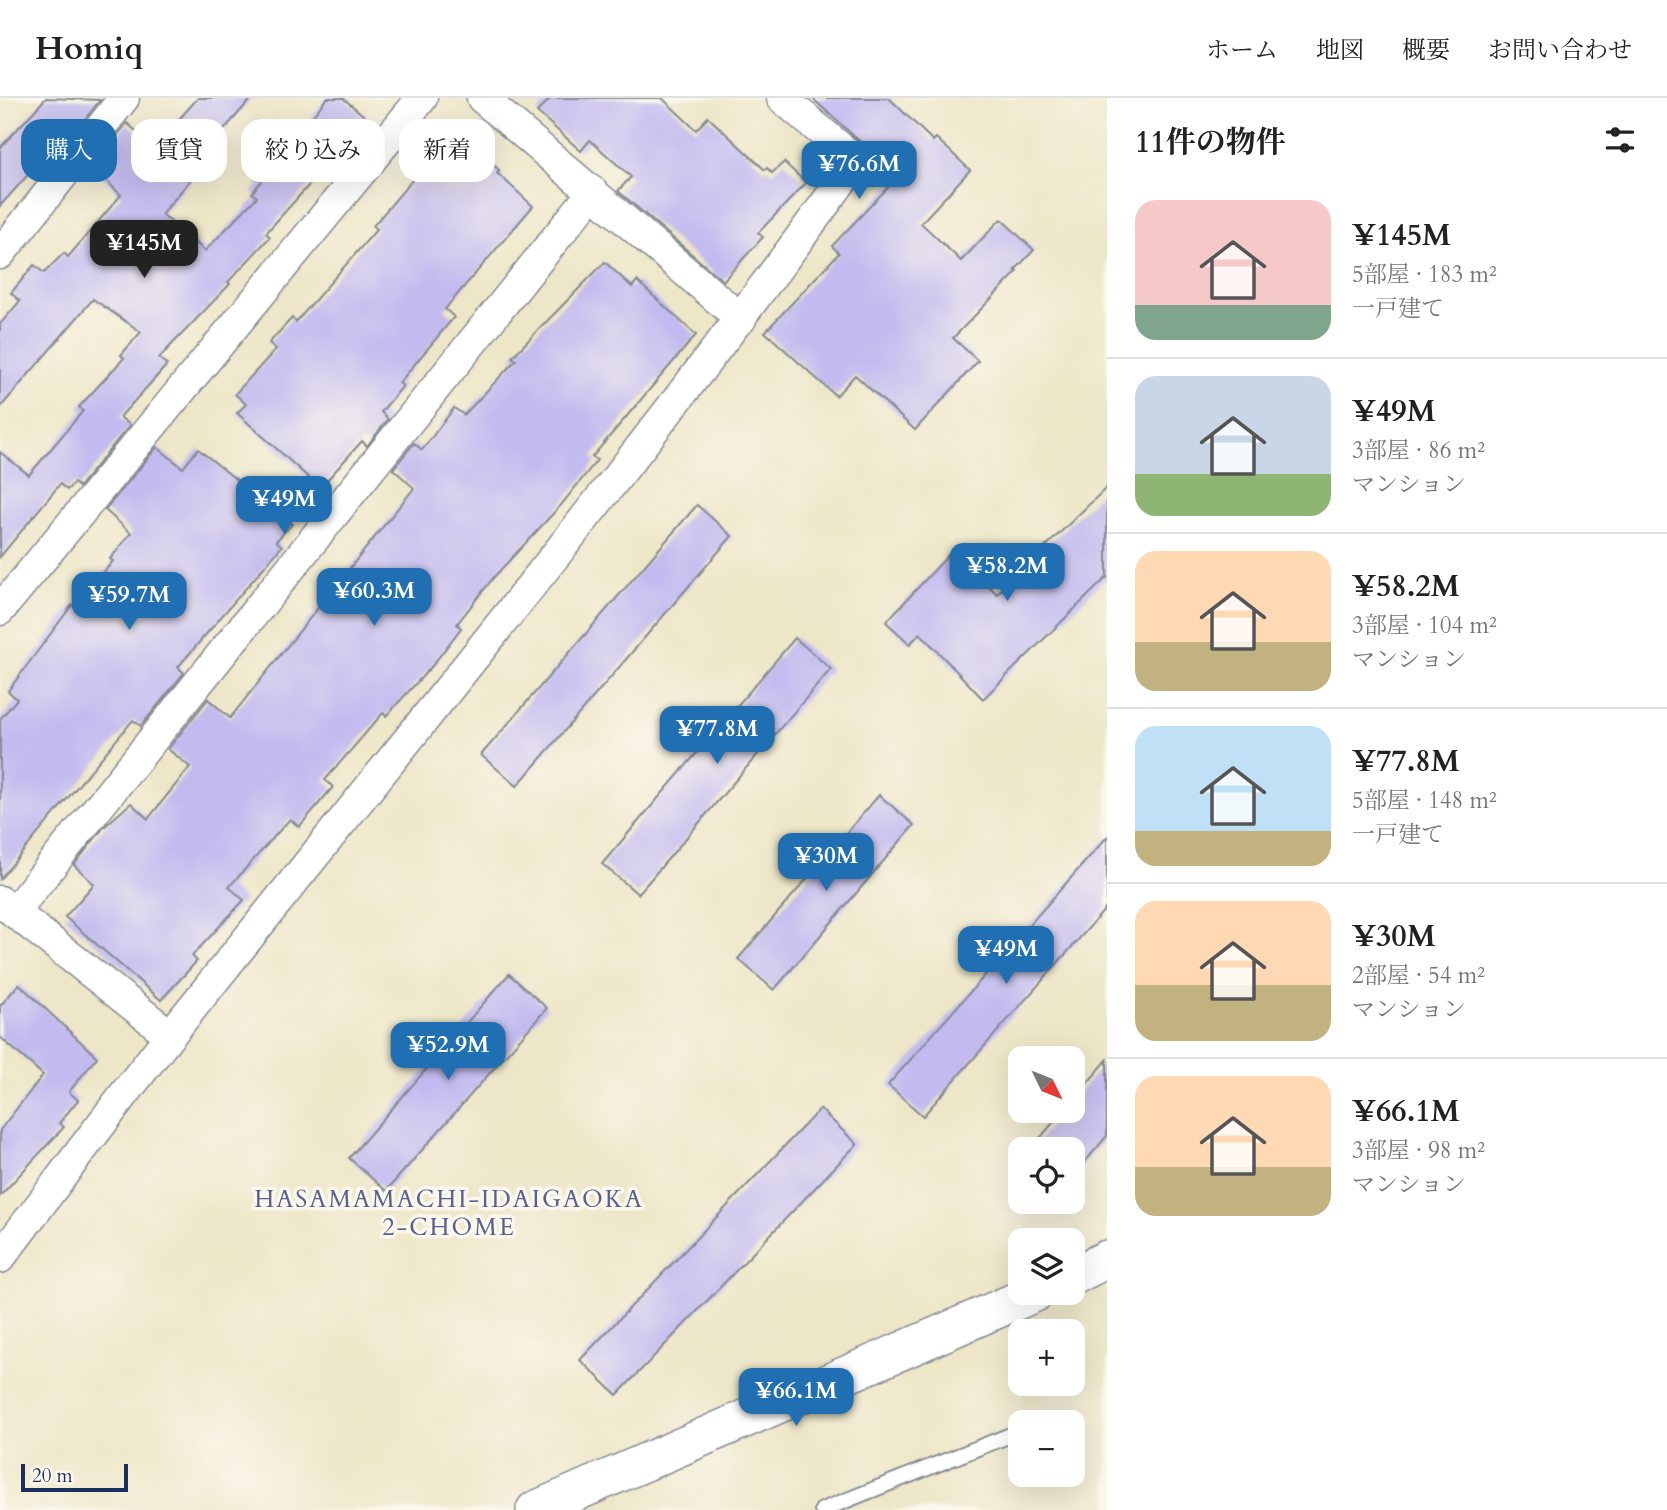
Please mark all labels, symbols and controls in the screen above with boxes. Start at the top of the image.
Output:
text: Homiq [35,26,143,71]
text: ホーム [1206,34,1278,67]
text: 地図 [1316,34,1364,67]
text: 概要 [1402,34,1450,67]
text: お問い合わせ [1488,34,1632,67]
chip: 購入 [21,119,117,182]
chip: 賃貸 [131,119,227,182]
chip: 絞り込み [241,119,385,182]
chip: 新着 [399,119,495,182]
icon: filters [1601,121,1639,159]
text: 11件の物件 [1135,122,1286,163]
pin: ¥76.6M [802,141,916,201]
text: ¥76.6M [818,148,900,179]
text: ¥145M [1352,215,1451,256]
pin: ¥145M [95,220,193,280]
text: ¥145M [106,227,182,258]
icon: home [1191,228,1275,312]
text: 5部屋 · 183 m² [1352,259,1497,290]
text: 一戸建て [1352,293,1444,324]
text: ¥49M [1352,391,1436,432]
icon: home [1191,404,1275,488]
text: 3部屋 · 86 m² [1352,435,1485,466]
text: マンション [1352,469,1466,500]
pin: ¥49M [243,476,325,536]
text: ¥49M [252,483,316,514]
pin: ¥58.2M [950,544,1064,603]
text: ¥58.2M [966,550,1048,581]
text: ¥58.2M [1352,566,1460,607]
pin: ¥60.3M [317,568,431,628]
pin: ¥59.7M [72,573,186,632]
text: ¥60.3M [333,575,415,606]
text: ¥59.7M [88,579,170,610]
icon: home [1191,579,1275,663]
text: 3部屋 · 104 m² [1352,610,1497,641]
text: マンション [1352,644,1466,675]
pin: ¥77.8M [660,706,774,766]
text: ¥77.8M [676,713,758,744]
text: ¥77.8M [1352,741,1460,782]
icon: home [1191,754,1275,838]
text: 5部屋 · 148 m² [1352,785,1497,816]
text: 一戸建て [1352,819,1444,850]
pin: ¥30M [785,834,867,893]
text: ¥30M [794,840,858,871]
text: ¥30M [1352,916,1436,957]
pin: ¥49M [965,926,1047,986]
icon: home [1191,929,1275,1013]
text: ¥49M [974,933,1038,964]
text: 2部屋 · 54 m² [1352,960,1485,991]
text: マンション [1352,994,1466,1025]
pin: ¥52.9M [391,1023,505,1082]
text: ¥52.9M [407,1029,489,1060]
north arrow [1008,1046,1085,1124]
map controls [1008,1046,1085,1487]
text: ¥66.1M [1352,1091,1460,1132]
icon: home [1191,1104,1275,1188]
text: 3部屋 · 98 m² [1352,1135,1485,1166]
button: locate [1008,1137,1085,1214]
text: マンション [1352,1169,1466,1200]
district label: HASAMAMACHI-IDAIGAOKA 2-CHOME [254,1183,644,1244]
button: layers [1008,1228,1085,1305]
button: + [1008,1319,1085,1396]
pin: ¥66.1M [739,1368,853,1428]
text: ¥66.1M [755,1375,837,1406]
button: − [1008,1410,1085,1487]
scale bar [21,1461,128,1493]
text: 20 m [32,1463,73,1489]

